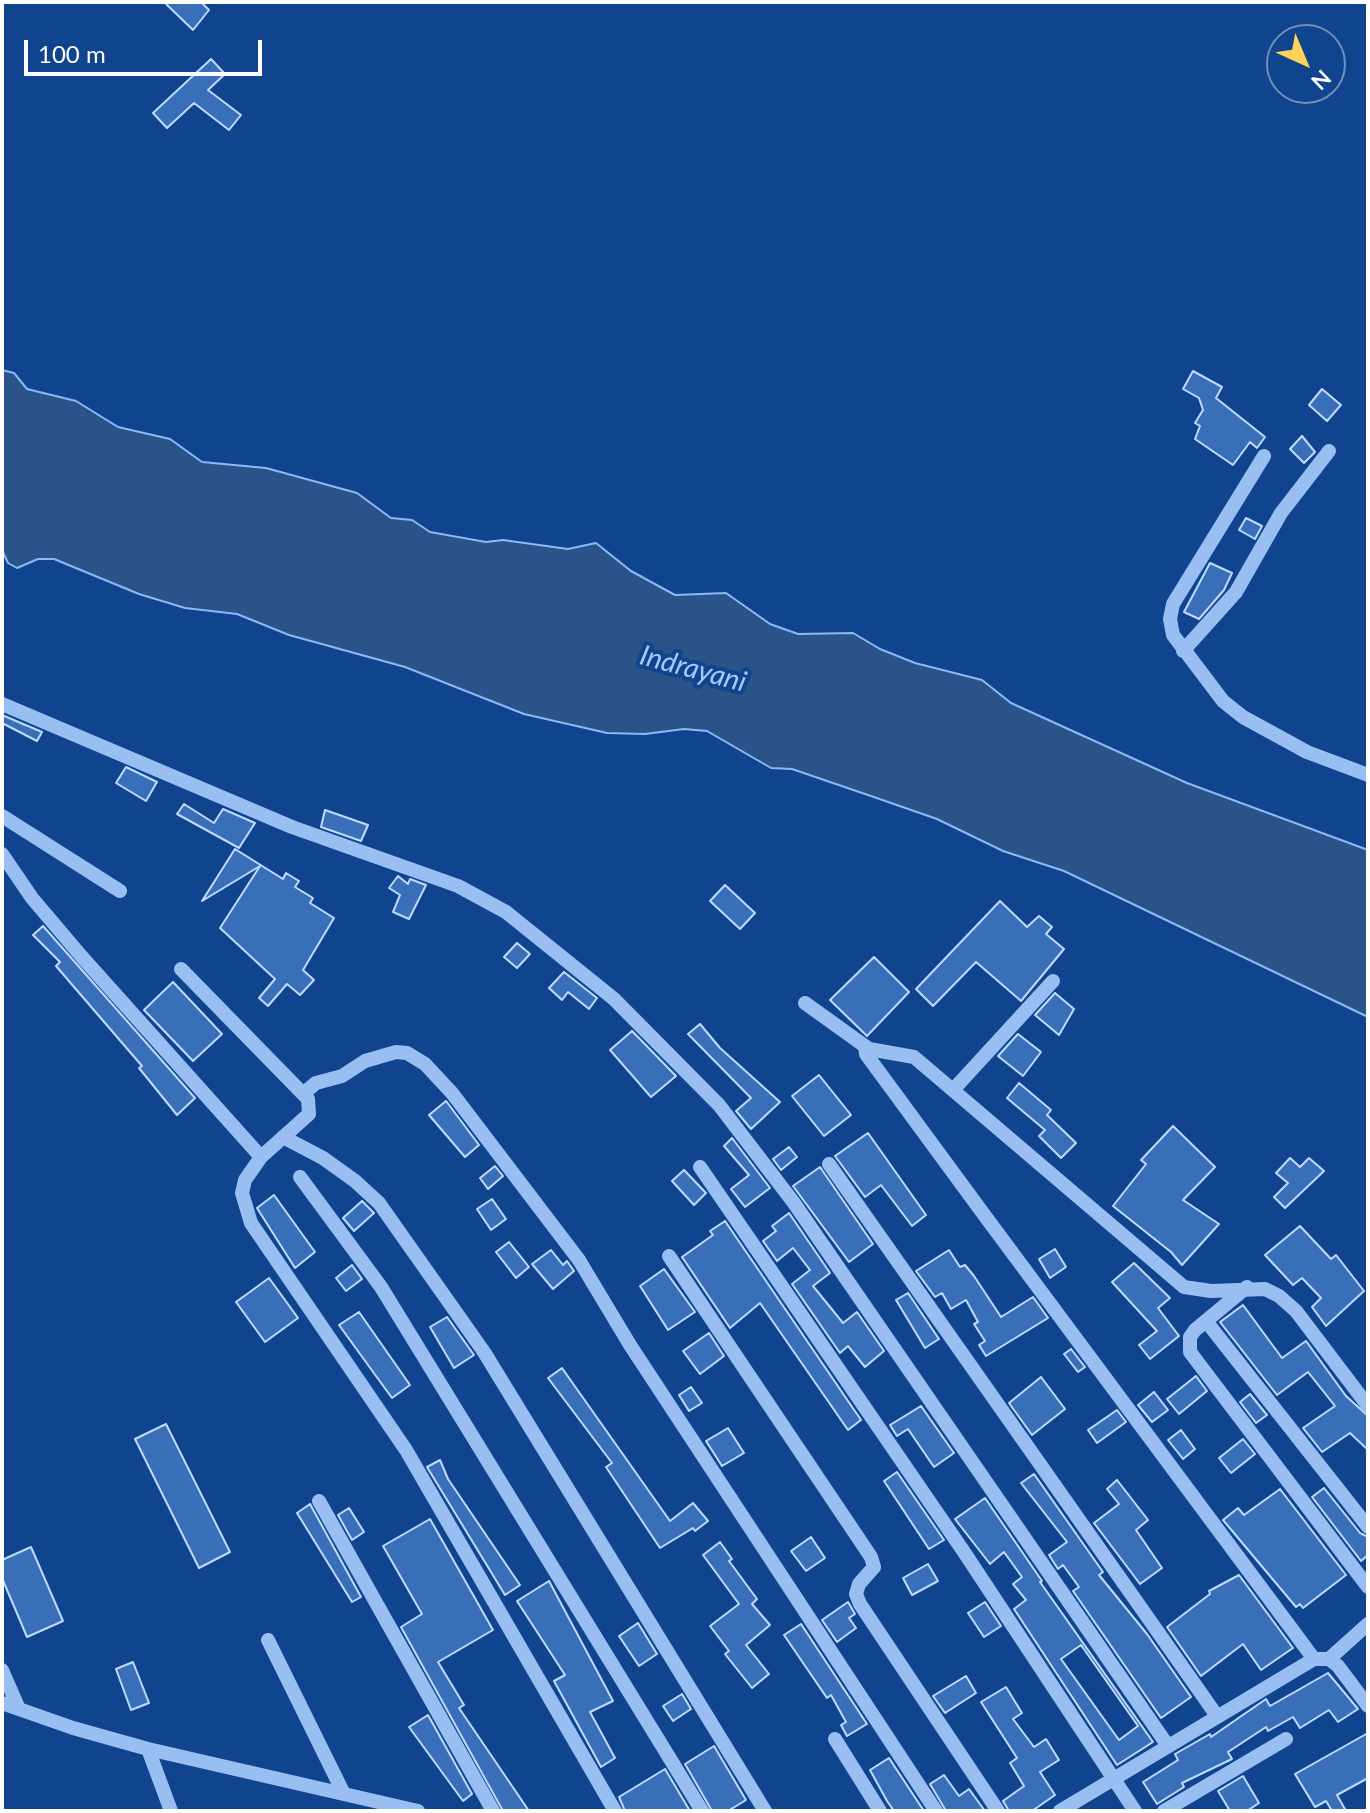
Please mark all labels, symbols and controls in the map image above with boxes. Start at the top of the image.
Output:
scale bar [28,24,266,74]
north arrow [1266,24,1346,104]
text: 100 m [38,39,106,68]
text: N [1306,65,1337,96]
water label: Indrayani [636,639,750,699]

